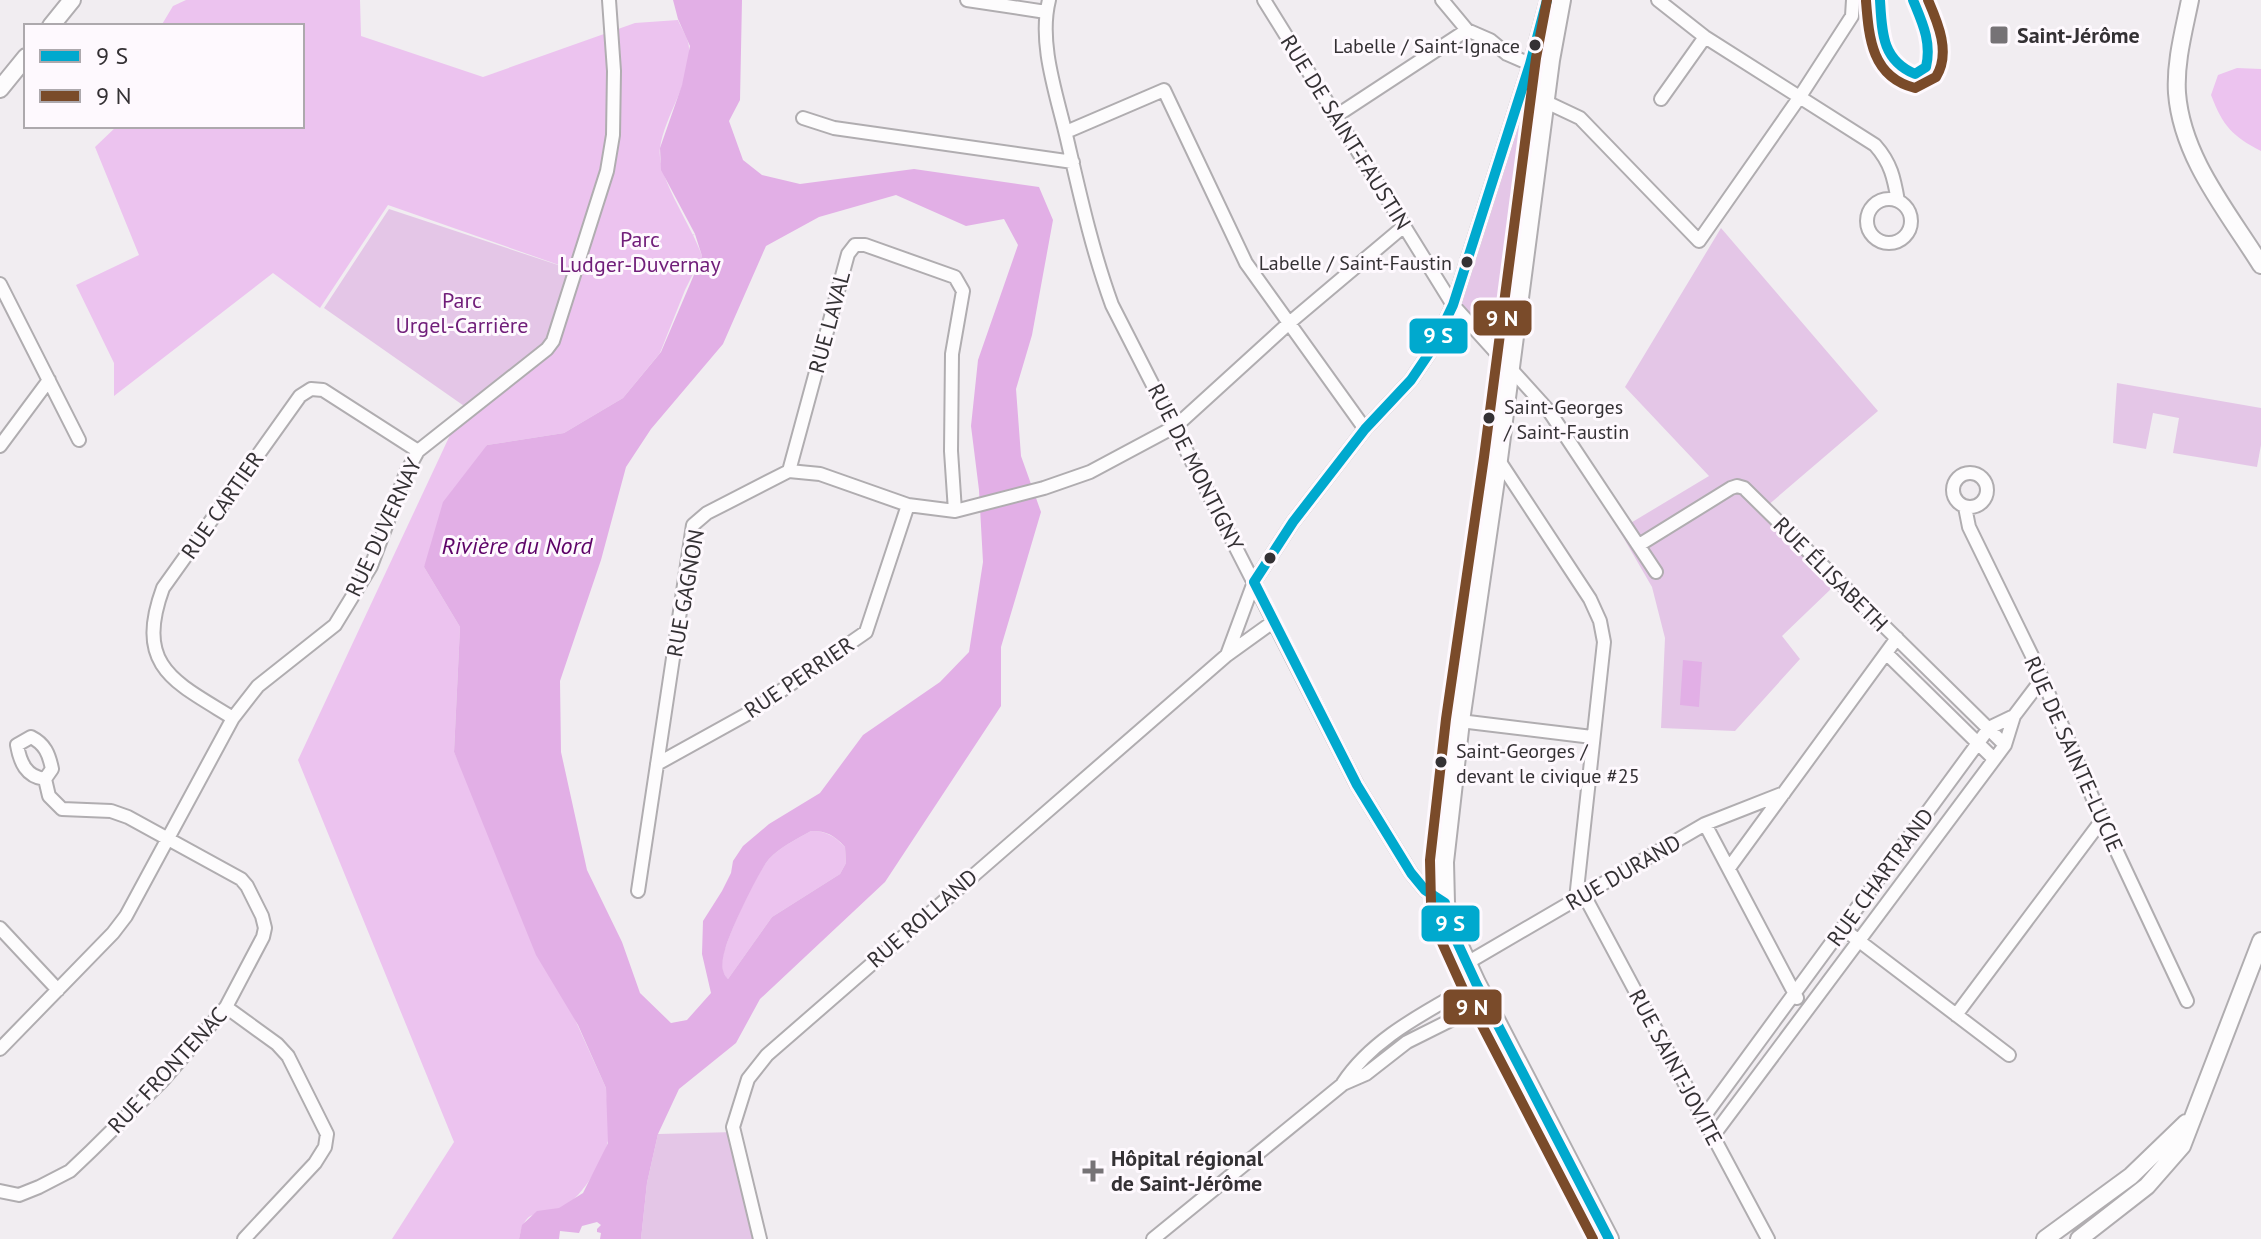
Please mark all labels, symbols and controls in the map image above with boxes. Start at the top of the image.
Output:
place label: Saint-Jérôme [2017,21,2140,49]
legend [24,24,304,128]
marker: Saint-Jérôme [1988,24,2010,46]
street label: RUE DE SAINT-FAUSTIN [1275,29,1417,235]
place label: Labelle / Saint-Ignace [1333,33,1520,59]
marker: Labelle / Saint-Ignace [1527,37,1543,53]
text: 9 S [96,40,128,71]
text: 9 N [96,80,132,111]
park label: Parc Ludger-Duvernay [559,225,721,278]
place label: Labelle / Saint-Faustin [1259,250,1452,276]
marker: Labelle / Saint-Faustin [1459,254,1475,270]
street label: RUE LAVAL [802,268,856,376]
park label: Parc Urgel-Carrière [396,286,528,339]
line badge: 9 N [1472,299,1533,337]
text: 9 N [1486,304,1518,332]
line badge: 9 S [1408,317,1469,355]
text: 9 S [1423,321,1453,349]
street label: RUE DE MONTIGNY [1142,379,1250,556]
place label: Saint-Georges / Saint-Faustin [1503,394,1629,445]
marker: Saint-Georges / Saint-Faustin [1481,410,1497,426]
street label: RUE CARTIER [175,446,269,564]
street label: RUE DUVERNAY [339,453,428,601]
street label: RUE ÉLISABETH [1768,511,1894,637]
street label: RUE GAGNON [660,527,710,659]
water label: Rivière du Nord [441,530,593,561]
unlabelled marker [1262,550,1278,566]
street label: RUE PERRIER [739,630,859,724]
street label: RUE DE SAINTE-LUCIE [2018,652,2130,856]
place label: Saint-Georges / devant le civique #25 [1456,738,1640,789]
marker: Saint-Georges / devant le civique #25 [1433,754,1449,770]
street label: RUE CHARTRAND [1821,802,1939,952]
street label: RUE DURAND [1560,828,1686,916]
street label: RUE ROLLAND [861,862,983,974]
line badge: 9 S [1420,904,1481,943]
text: 9 S [1435,909,1465,937]
street label: RUE SAINT-JOVITE [1623,984,1729,1150]
line badge: 9 N [1442,988,1503,1026]
text: 9 N [1456,993,1488,1021]
street label: RUE FRONTENAC [101,1001,233,1139]
place label: Hôpital régional de Saint-Jérôme [1111,1144,1264,1197]
marker: Hôpital régional de Saint-Jérôme [1082,1160,1104,1182]

